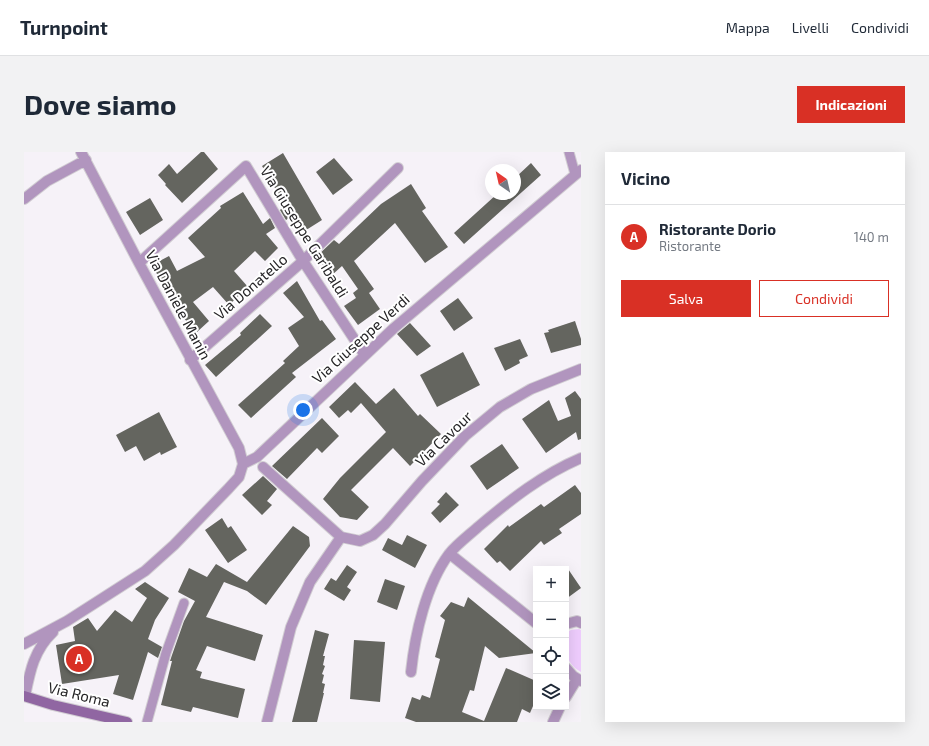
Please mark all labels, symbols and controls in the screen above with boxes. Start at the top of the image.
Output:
text: Turnpoint [20,16,108,39]
text: Mappa [726,19,770,36]
text: Livelli [792,19,829,36]
text: Condividi [851,19,909,36]
button: Indicazioni [797,86,905,123]
text: Dove siamo [24,87,177,121]
street label: Via Giuseppe Garibaldi [257,162,353,300]
north arrow [485,164,521,200]
text: Vicino [621,168,670,188]
text: Ristorante Dorio [659,220,776,238]
text: A [630,229,638,245]
text: 140 m [854,229,889,245]
text: Ristorante [659,238,721,254]
street label: Via Daniele Manin [142,247,215,362]
street label: Via Donatello [210,250,291,323]
button: Salva [621,280,751,317]
button: Condividi [759,280,889,317]
street label: Via Giuseppe Verdi [308,290,413,387]
your location [293,400,313,420]
street label: Via Cavour [411,407,476,470]
map controls [533,566,569,710]
button: + [533,566,569,602]
button: − [533,602,569,638]
button: locate [533,638,569,674]
pin: A [66,644,92,674]
button: layers [533,674,569,710]
street label: Via Roma [46,678,112,710]

